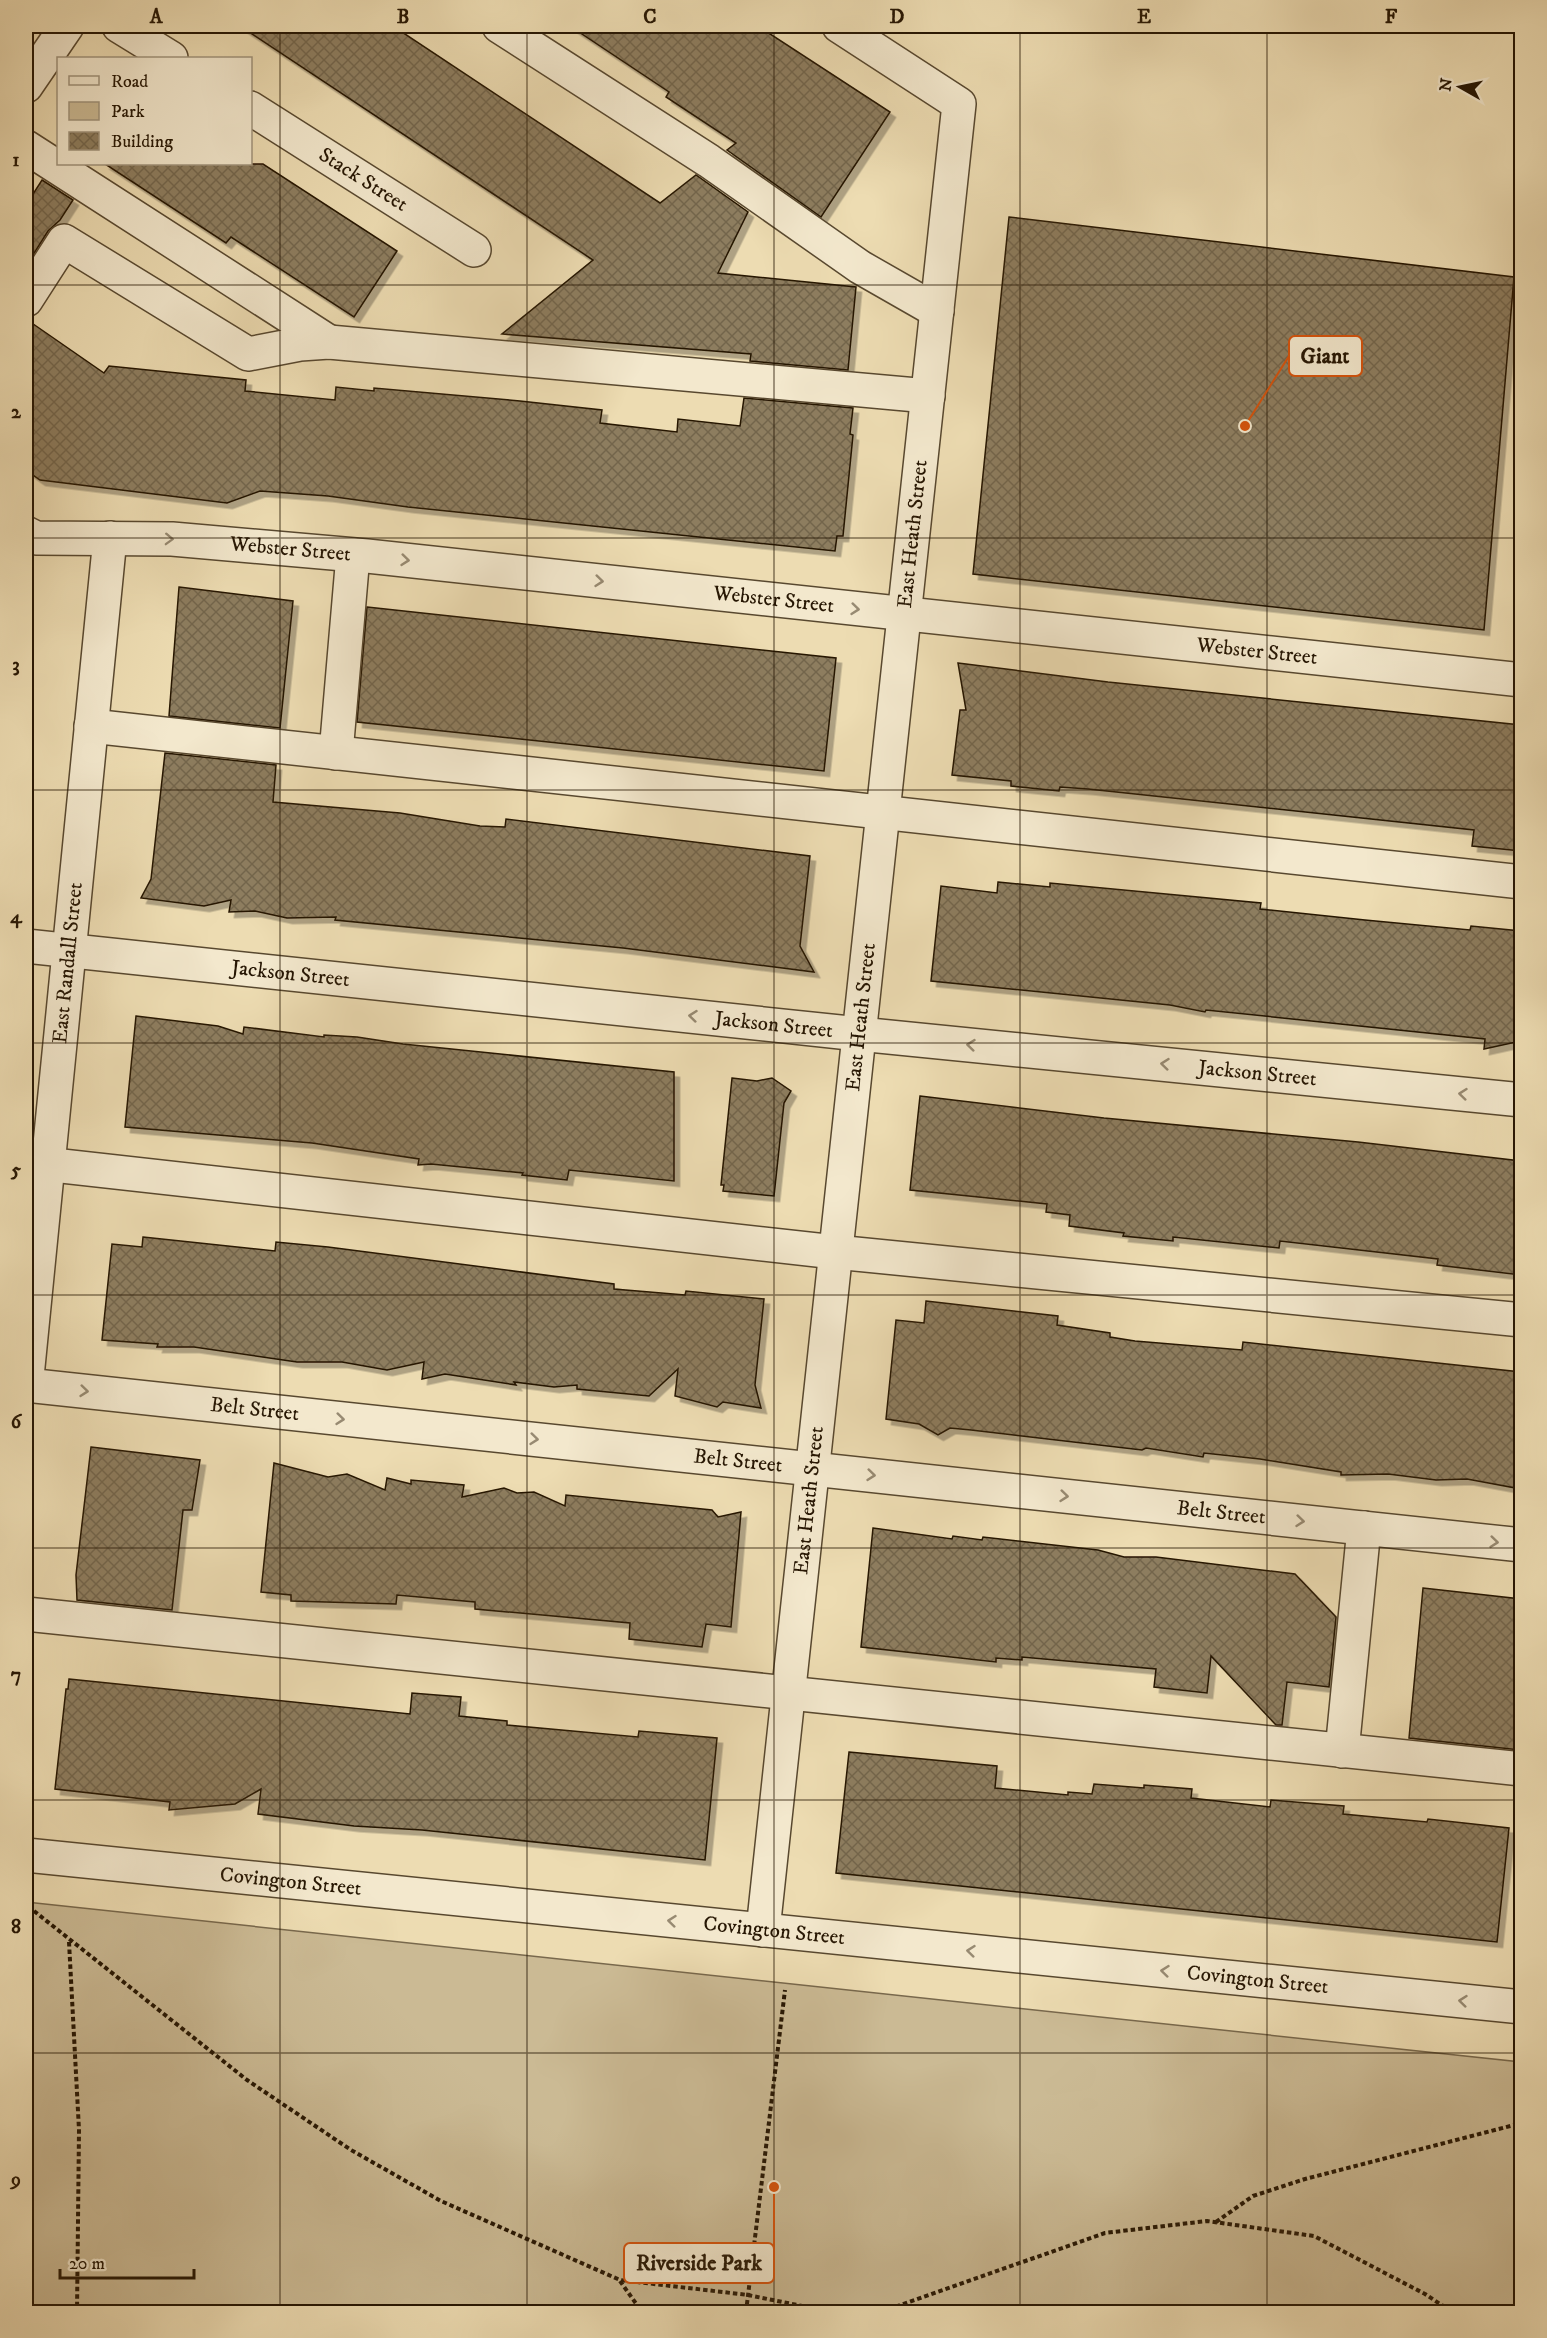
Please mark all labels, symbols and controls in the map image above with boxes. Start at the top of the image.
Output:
text: A [149,5,164,30]
text: B [397,5,409,30]
text: C [643,5,657,30]
text: D [890,5,905,30]
text: E [1137,5,1151,30]
text: F [1385,5,1398,30]
legend [57,57,252,165]
north arrow [1430,57,1490,117]
text: Road [111,71,148,93]
text: N [1435,77,1457,93]
text: Park [111,101,145,123]
text: Building [111,131,173,153]
street label: Stack Street [314,142,413,218]
text: 1 [12,148,20,173]
callout: Giant [1289,336,1362,376]
text: Giant [1301,343,1349,370]
text: 2 [11,400,22,425]
street label: East Heath Street [892,458,934,609]
street label: Webster Street [228,531,352,568]
one-way arrow [164,533,173,546]
one-way arrow [400,553,409,566]
one-way arrow [594,575,603,587]
street label: Webster Street [711,580,836,619]
one-way arrow [851,603,860,615]
street label: Webster Street [1194,632,1319,671]
text: 3 [12,653,20,678]
street label: East Randall Street [47,881,89,1045]
text: 4 [10,905,23,930]
street label: East Heath Street [840,942,882,1093]
street label: Jackson Street [228,955,351,993]
street label: Jackson Street [711,1006,835,1044]
one-way arrow [689,1010,698,1023]
one-way arrow [966,1039,975,1052]
street label: Jackson Street [1195,1055,1318,1093]
one-way arrow [1160,1058,1169,1071]
one-way arrow [1459,1088,1468,1101]
text: 5 [10,1158,21,1183]
one-way arrow [79,1384,88,1397]
street label: Belt Street [209,1392,301,1427]
text: 6 [11,1410,23,1435]
one-way arrow [336,1412,345,1424]
street label: East Heath Street [788,1425,830,1576]
one-way arrow [530,1432,539,1445]
street label: Belt Street [692,1443,784,1479]
one-way arrow [866,1468,875,1481]
one-way arrow [1060,1489,1069,1502]
street label: Belt Street [1175,1495,1267,1531]
one-way arrow [1296,1514,1305,1527]
one-way arrow [1489,1535,1499,1548]
text: 7 [11,1663,21,1688]
street label: Covington Street [219,1862,363,1902]
street label: Covington Street [702,1911,846,1951]
text: 8 [11,1915,21,1940]
one-way arrow [668,1915,677,1928]
one-way arrow [966,1945,975,1958]
street label: Covington Street [1186,1960,1330,2000]
one-way arrow [1160,1965,1169,1978]
one-way arrow [1459,1995,1468,2008]
text: 9 [9,2168,21,2193]
scale bar [60,2242,194,2280]
callout: Riverside Park [624,2243,774,2283]
text: Riverside Park [636,2250,763,2277]
text: 20 m [69,2253,105,2275]

